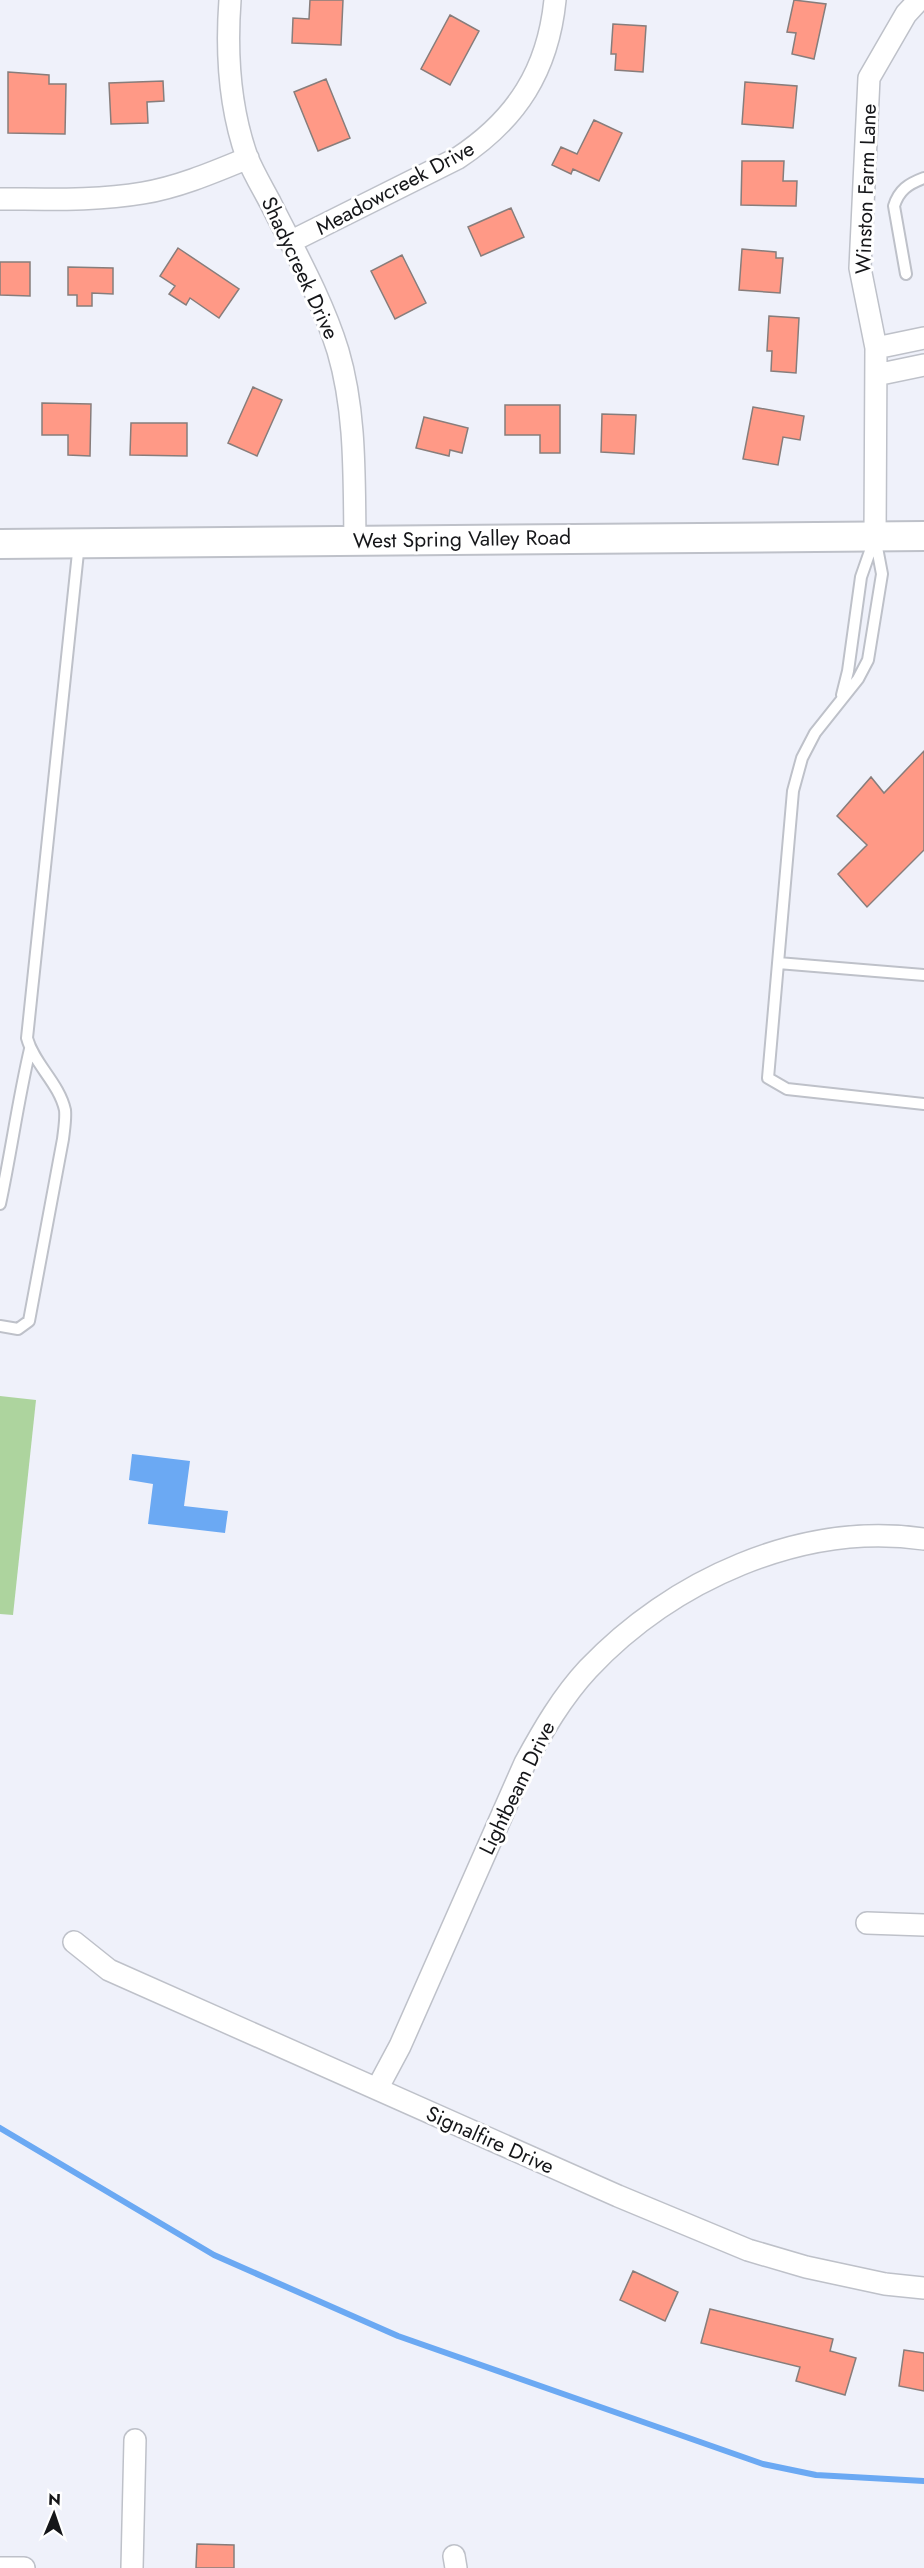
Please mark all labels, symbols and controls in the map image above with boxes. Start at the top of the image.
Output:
street label: Winston Farm Lane [848,103,884,275]
street label: Meadowcreek Drive [310,133,480,243]
street label: Shadycreek Drive [254,192,346,344]
street label: West Spring Valley Road [353,522,571,556]
street label: Lightbeam Drive [472,1716,562,1860]
street label: Signalfire Drive [421,2098,559,2182]
north arrow [24,2484,84,2544]
text: N [48,2488,61,2511]

